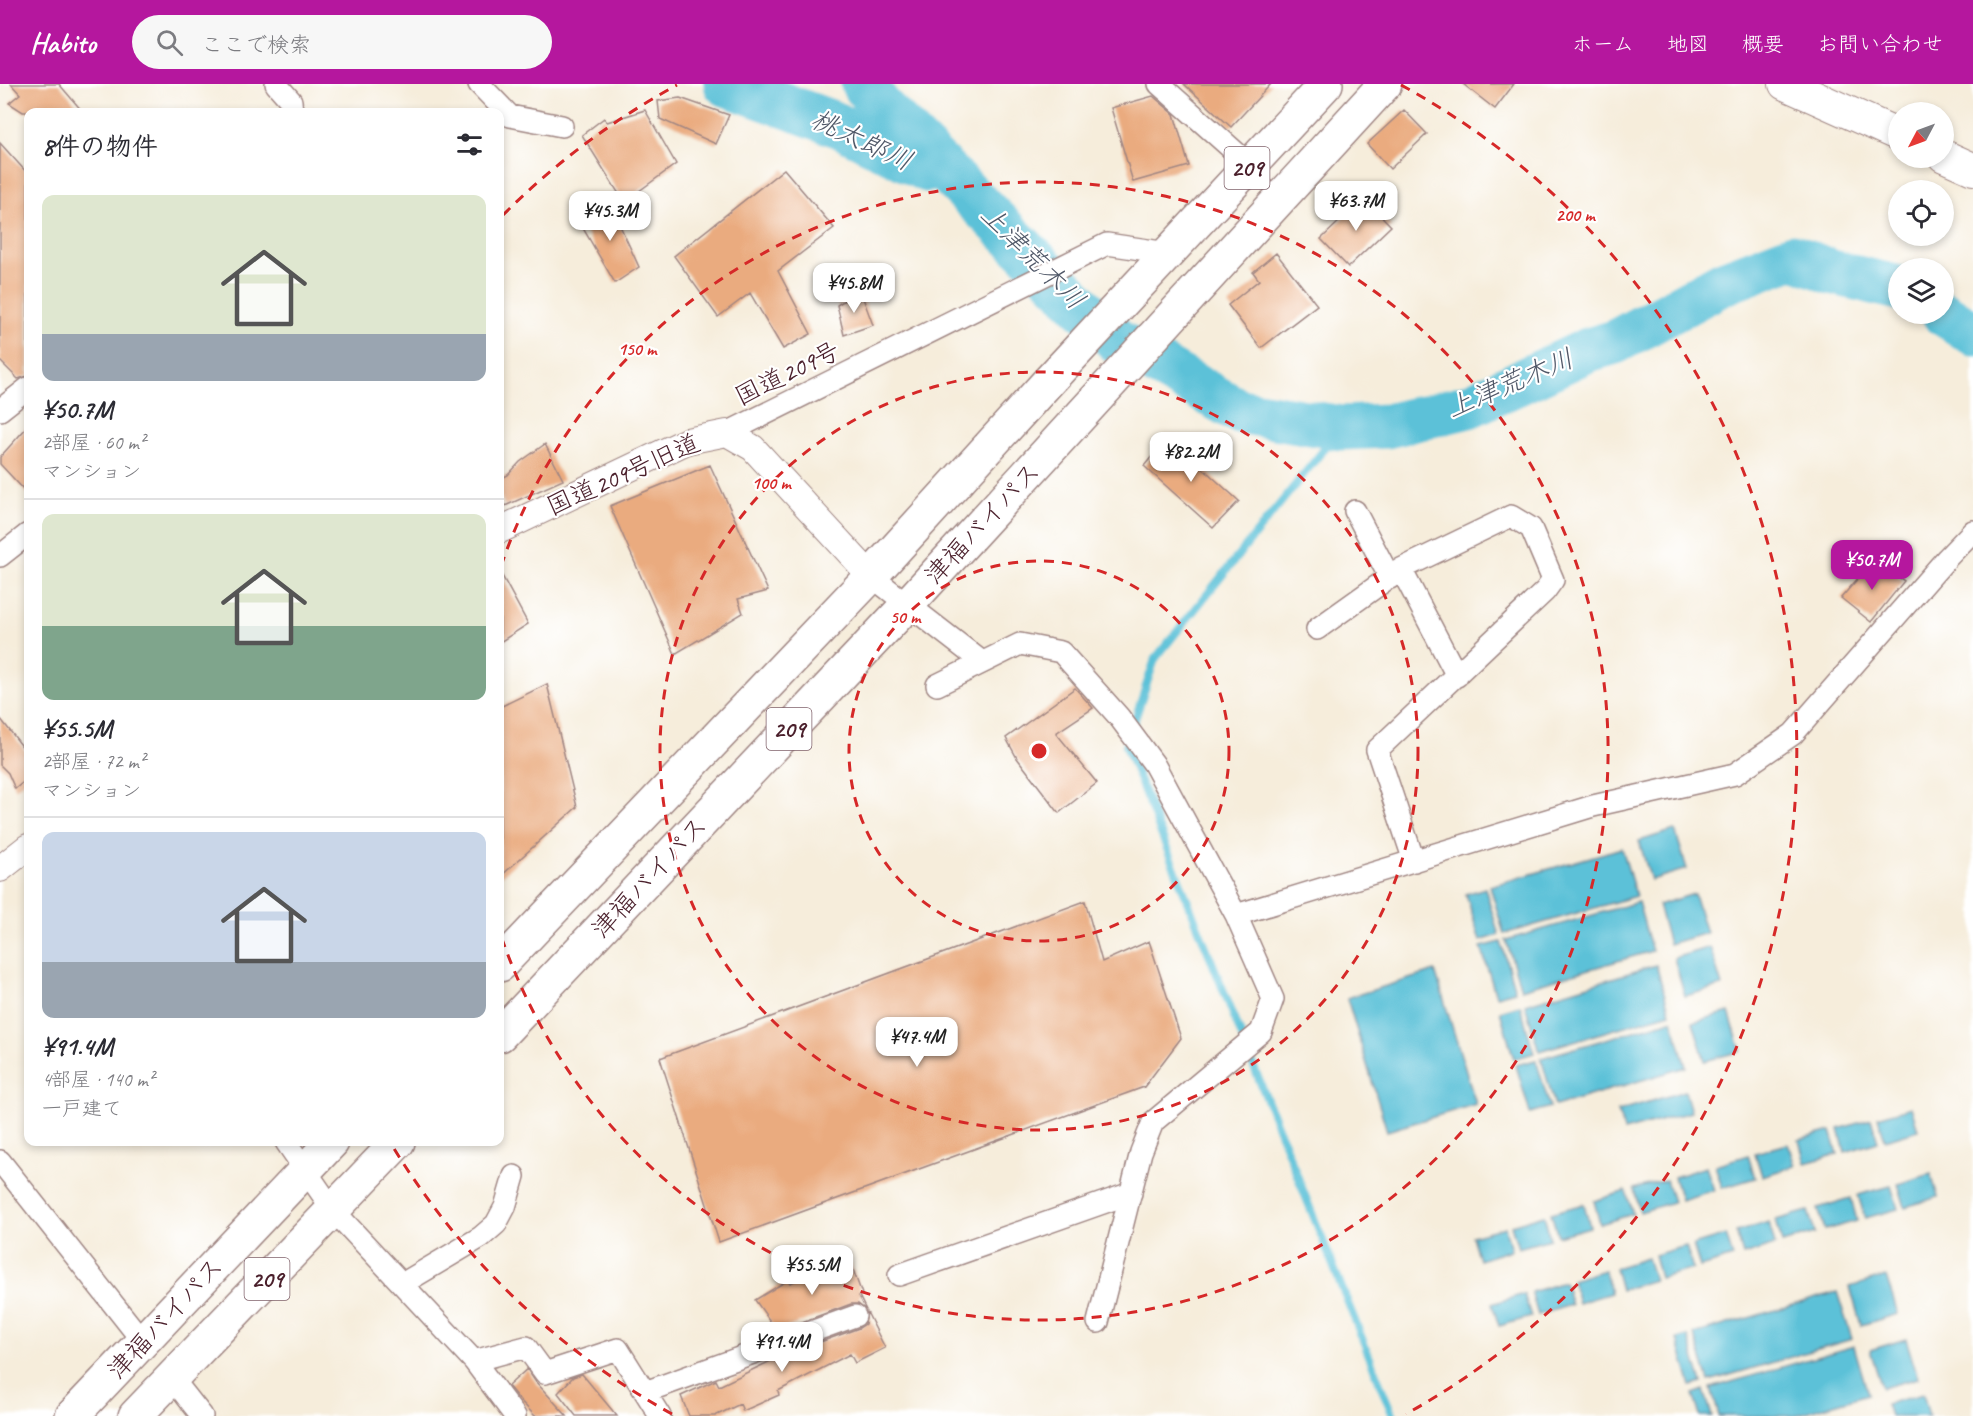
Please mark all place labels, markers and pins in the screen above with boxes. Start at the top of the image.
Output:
pin: ¥63.7M [1307,181,1405,232]
pin: ¥45.3M [561,191,659,242]
pin: ¥45.8M [805,263,903,314]
pin: ¥82.2M [1142,432,1240,483]
pin: ¥50.7M [1823,540,1921,591]
centre of rings [1029,741,1049,761]
pin: ¥47.4M [868,1017,966,1068]
pin: ¥55.5M [763,1245,861,1296]
pin: ¥91.4M [733,1322,831,1373]

